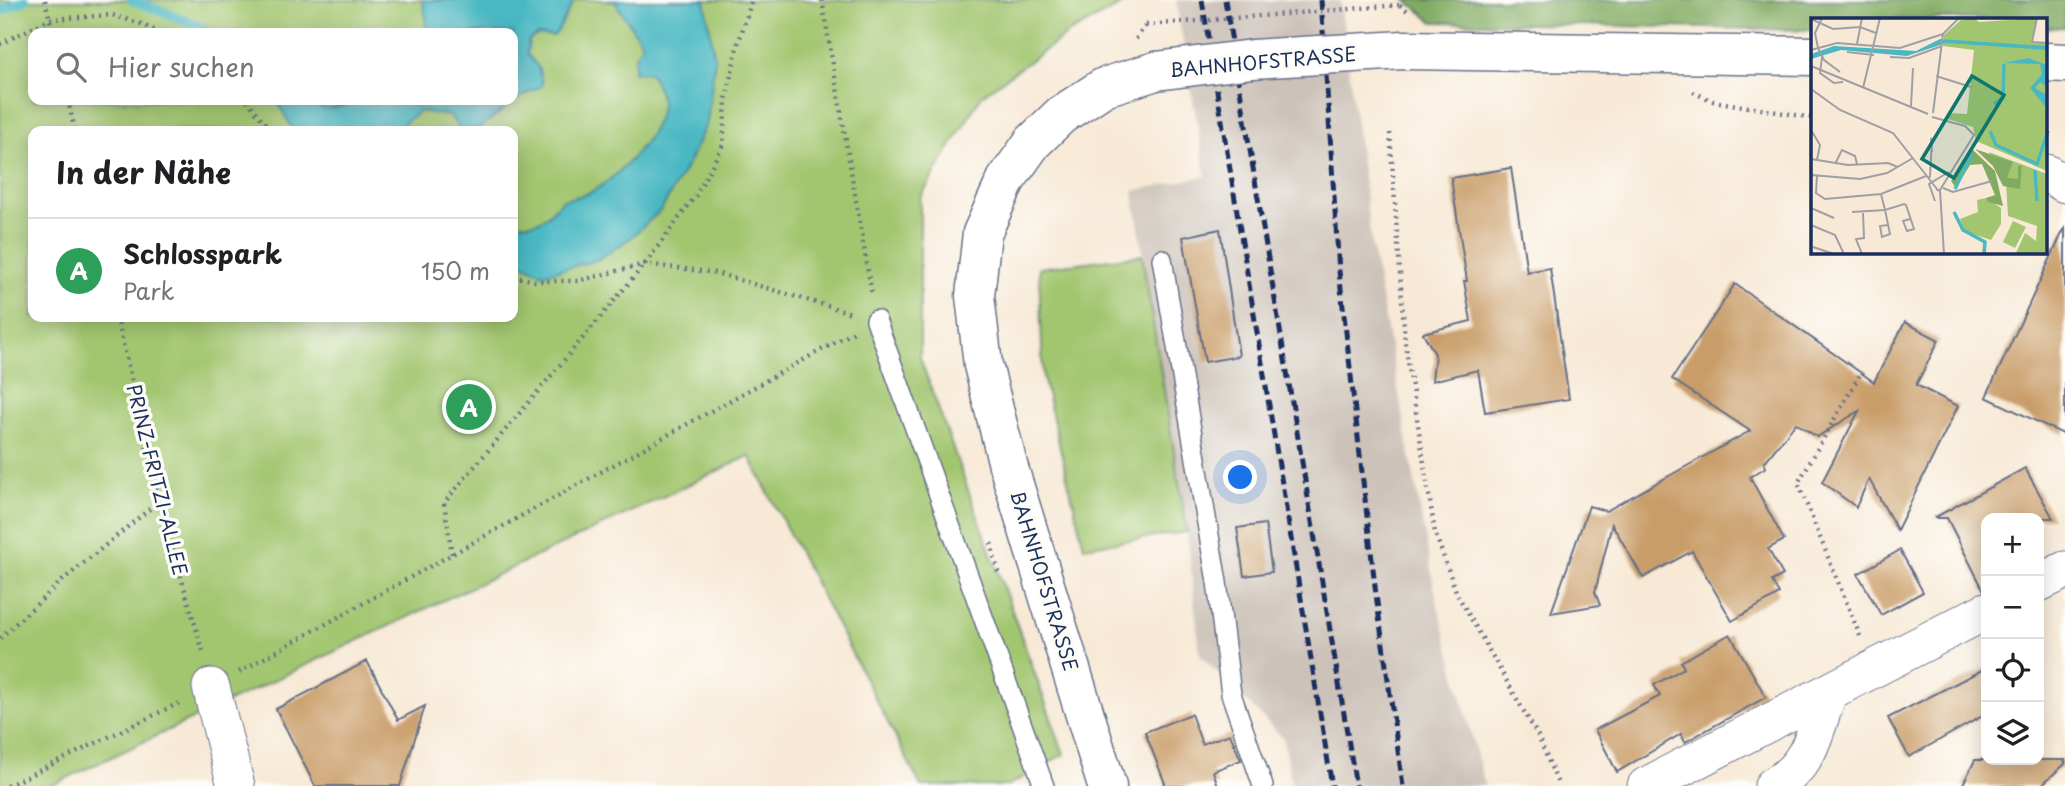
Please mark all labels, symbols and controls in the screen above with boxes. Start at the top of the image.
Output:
inset map [1811,18,2048,254]
search box [28,28,518,105]
street label: BAHNHOFSTRASSE [1168,39,1358,83]
text: Hier suchen [108,47,255,86]
icon: search [52,48,90,86]
text: In der Nähe [56,149,231,194]
text: Schlosspark [123,234,282,273]
text: A [70,253,88,288]
text: 150 m [421,253,490,288]
text: Park [123,273,174,308]
street label: PRINZ-FRITZI-ALLEE [121,381,195,578]
pin: A [446,381,492,433]
your location [1223,460,1257,494]
street label: BAHNHOFSTRASSE [1004,487,1086,674]
map controls [1981,513,2044,765]
button: + [1981,513,2044,576]
button: − [1981,576,2044,639]
button: locate [1981,639,2044,702]
button: layers [1981,702,2044,765]

